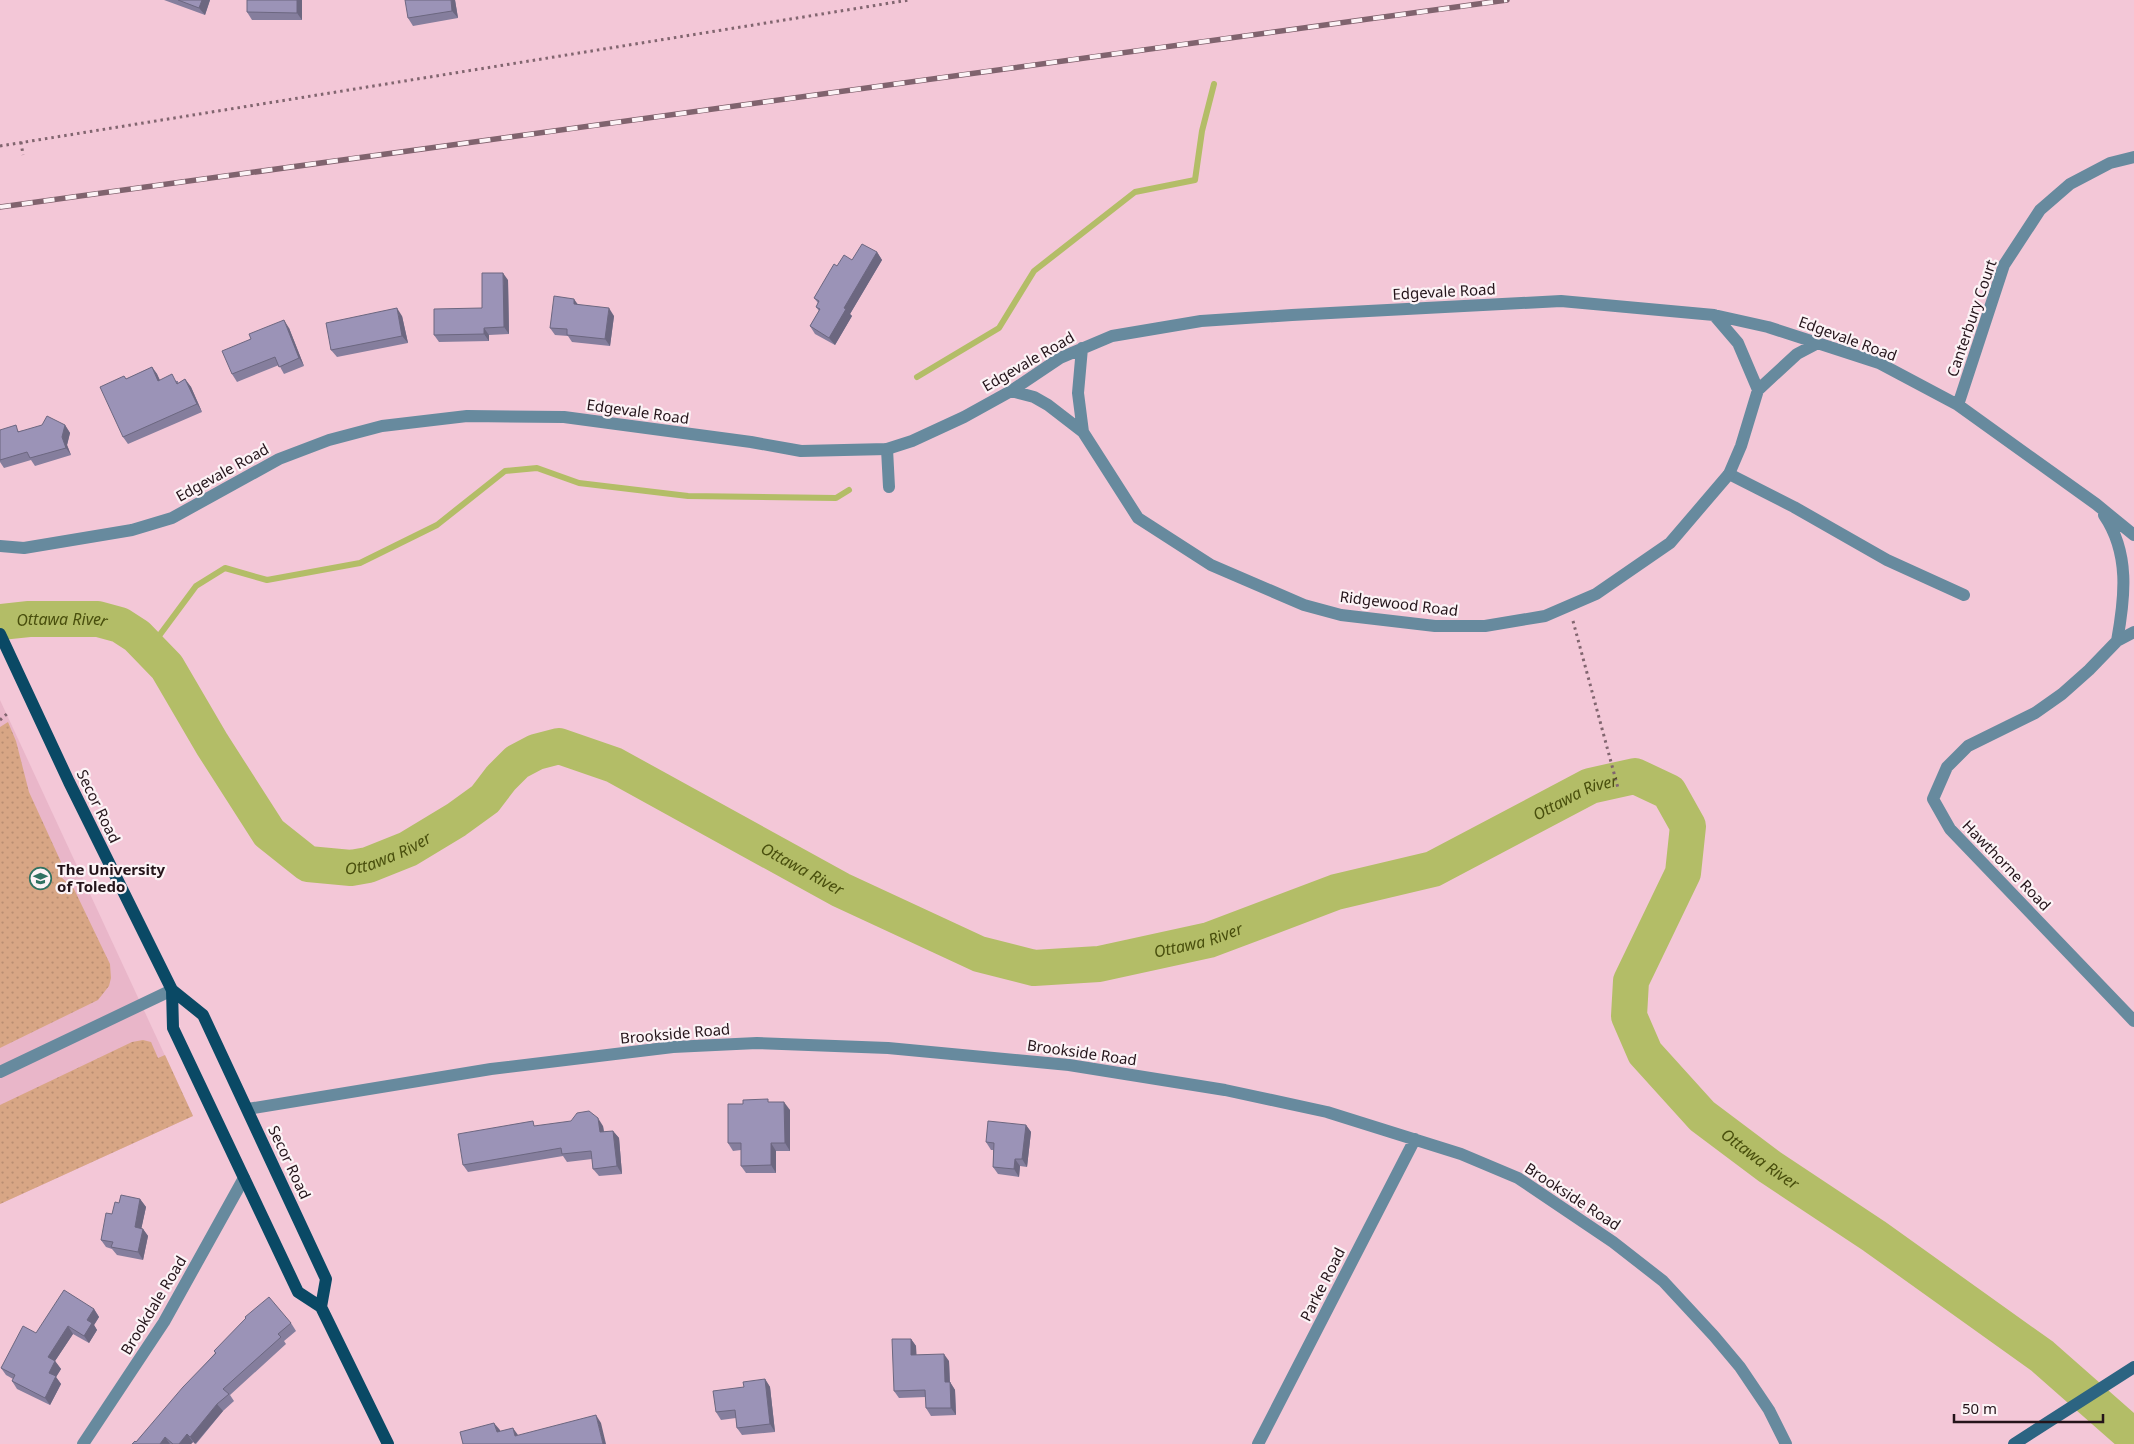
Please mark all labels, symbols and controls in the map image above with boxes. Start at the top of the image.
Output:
street label: Canterbury Court [1942,256,2001,379]
street label: Edgevale Road [1392,278,1496,304]
street label: Edgevale Road [1796,311,1900,365]
street label: Edgevale Road [978,327,1078,395]
street label: Edgevale Road [585,394,691,428]
street label: Edgevale Road [172,438,272,506]
street label: Ridgewood Road [1339,586,1459,620]
water label: Ottawa River [15,608,111,632]
street label: Secor Road [73,766,125,846]
water label: Ottawa River [1529,769,1620,825]
street label: Hawthorne Road [1958,815,2056,915]
water label: Ottawa River [344,826,436,880]
water label: Ottawa River [757,837,848,901]
place label: The University of Toledo [57,859,166,896]
school or university icon: The University of Toledo [29,866,53,890]
water label: Ottawa River [1152,917,1246,963]
street label: Brookside Road [619,1018,731,1048]
street label: Brookside Road [1026,1034,1138,1070]
street label: Secor Road [264,1122,316,1202]
water label: Ottawa River [1717,1123,1804,1195]
street label: Brookside Road [1521,1158,1625,1234]
street label: Parke Road [1295,1244,1349,1324]
street label: Brookdale Road [116,1252,190,1358]
scale bar [1954,1392,2103,1424]
text: 50 m [1962,1398,1997,1418]

